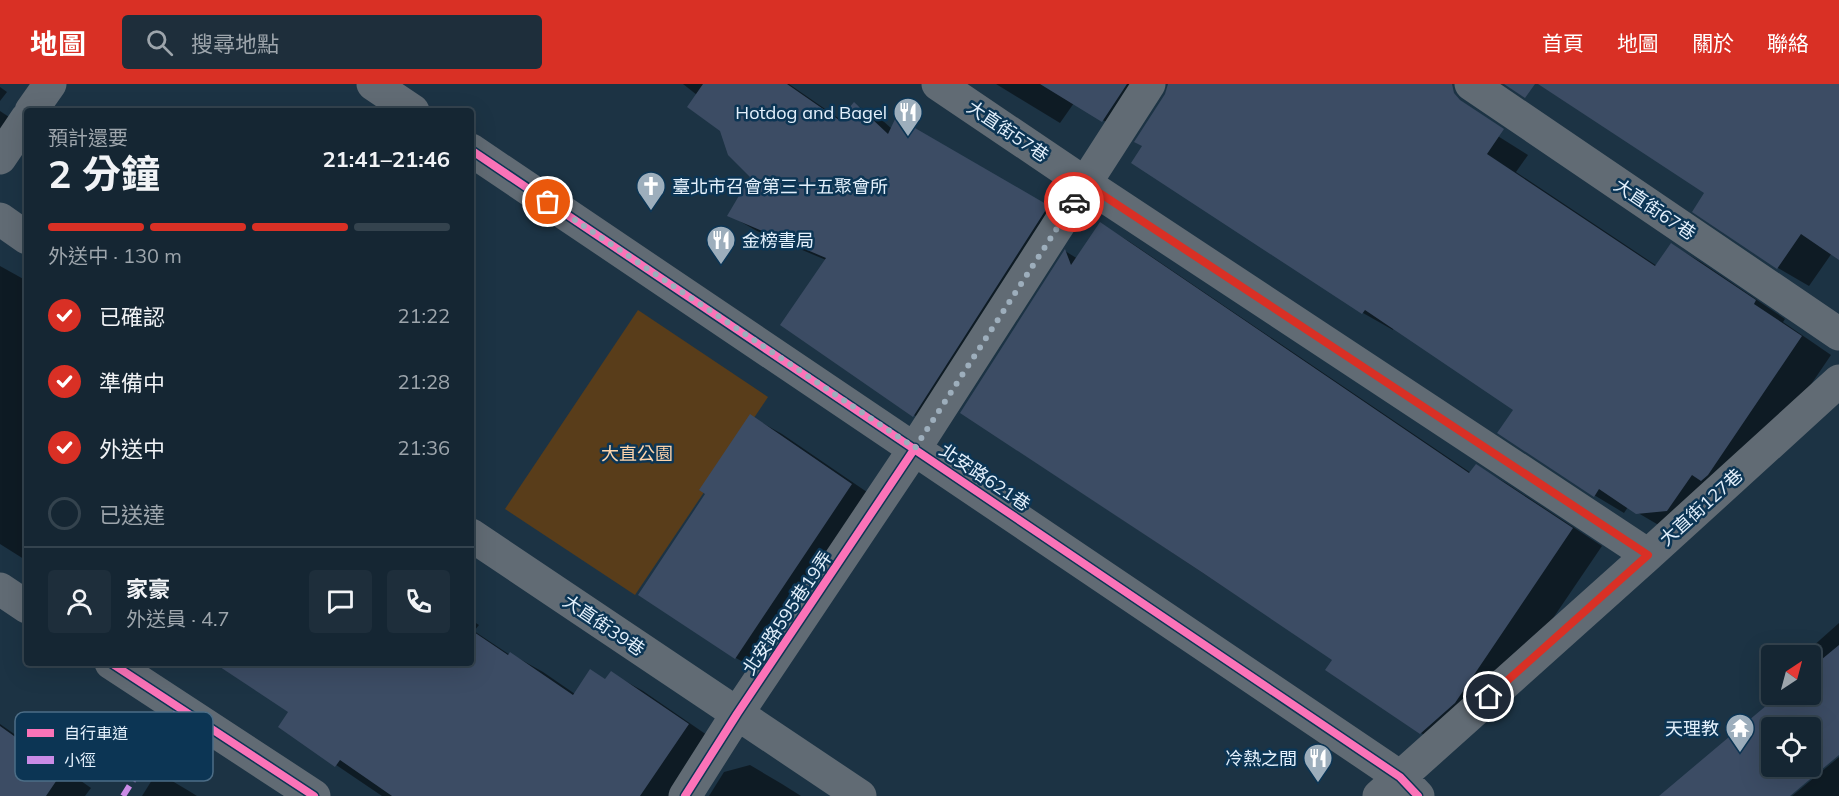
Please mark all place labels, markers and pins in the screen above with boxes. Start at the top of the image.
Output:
restaurant icon: Hotdog and Bagel [892,96,924,138]
place label: Hotdog and Bagel [735,101,887,124]
church icon: 臺北市召會第三十五聚會所 [635,170,667,212]
place label: 臺北市召會第三十五聚會所 [672,175,888,198]
pin [522,176,573,227]
restaurant icon: 金榜書局 [705,224,737,266]
place label: 金榜書局 [742,229,814,252]
pin [1463,671,1514,722]
temple icon: 天理教 [1724,712,1756,754]
place label: 天理教 [1665,717,1719,740]
restaurant icon: 冷熱之間 [1302,742,1334,784]
place label: 冷熱之間 [1225,747,1297,770]

